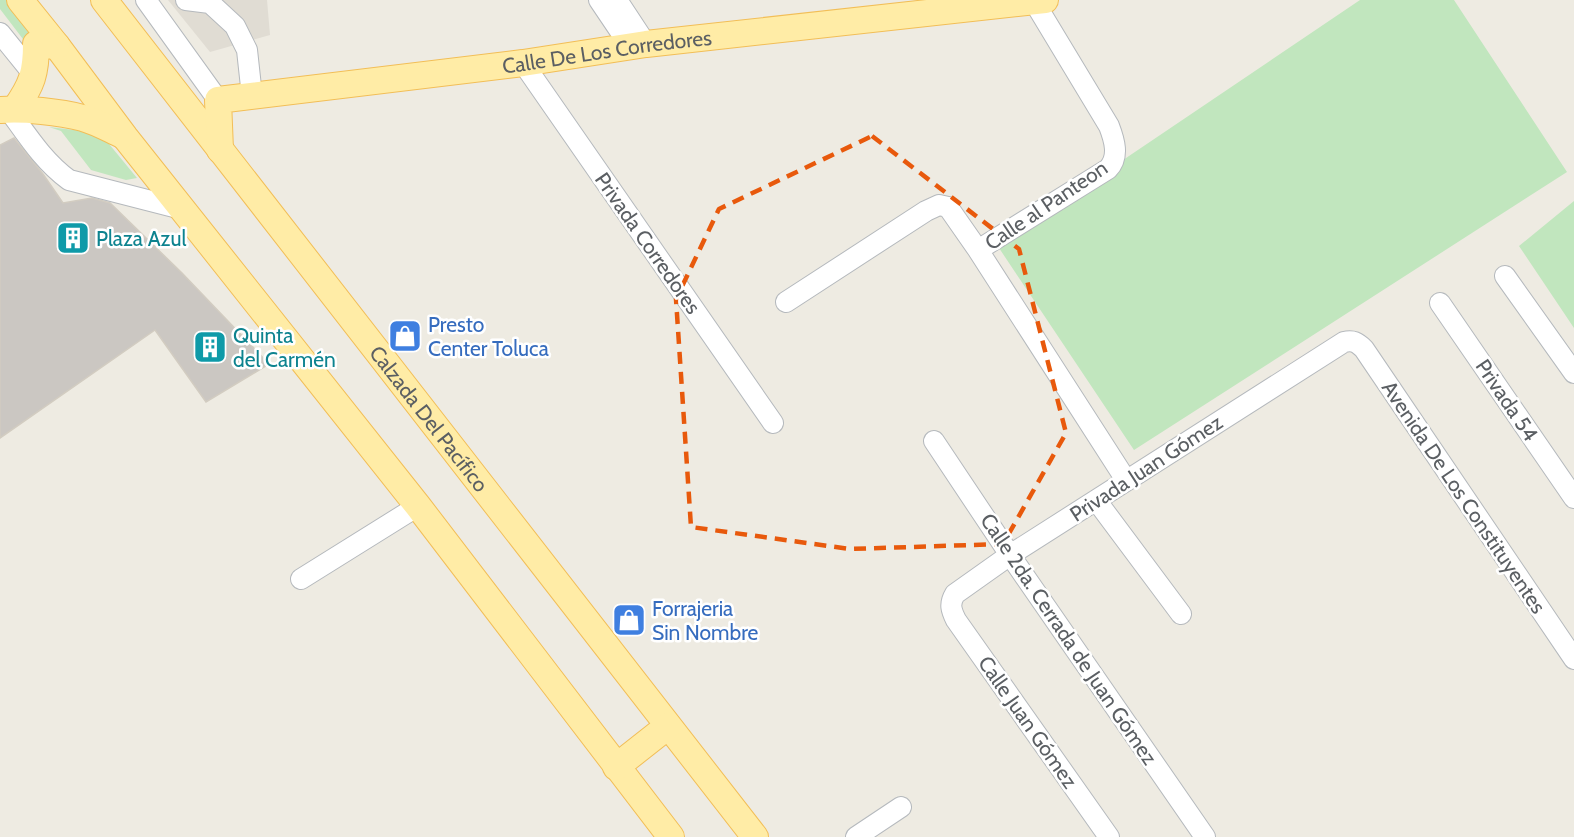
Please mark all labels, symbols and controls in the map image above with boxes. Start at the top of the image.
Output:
street label: Calle De Los Corredores [501,24,713,78]
street label: Calle al Panteon [980,155,1112,255]
street label: Privada Corredores [590,168,706,319]
building icon: Plaza Azul [55,220,91,256]
place label: Plaza Azul [96,226,186,251]
place label: Presto Center Toluca [428,312,549,361]
shop icon: Presto Center Toluca [387,318,423,354]
place label: Quinta del Carmén [233,323,336,372]
building icon: Quinta del Carmén [192,329,228,365]
street label: Calzada Del Pacífico [365,340,494,496]
street label: Privada 54 [1471,354,1543,446]
street label: Avenida De Los Constituyentes [1377,376,1551,618]
street label: Privada Juan Gómez [1065,409,1227,527]
street label: Calle 2da. Cerrada de Juan Gómez [975,509,1163,769]
place label: Forrajeria Sin Nombre [652,596,759,645]
shop icon: Forrajeria Sin Nombre [611,602,647,638]
street label: Calle Juan Gómez [973,651,1083,793]

